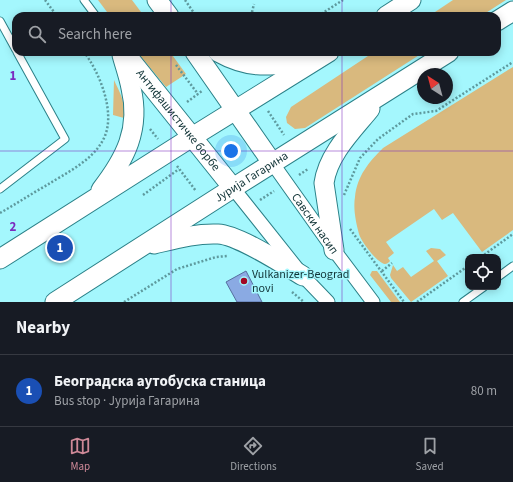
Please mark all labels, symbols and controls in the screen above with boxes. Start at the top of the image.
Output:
search box [12,12,501,56]
icon: search [26,23,48,45]
text: Search here [58,24,132,45]
street label: Антифашистичке борбе [132,65,225,174]
text: 1 [10,67,17,85]
north arrow [417,68,453,104]
your location [221,141,241,161]
street label: Јурија Гагарина [211,147,291,206]
street label: Савски насип [288,190,343,258]
text: 2 [10,218,17,236]
pin: 1 [47,233,73,263]
map controls [465,254,501,290]
button: locate [465,254,501,290]
place label: Vulkanizer-Beograd novi [252,266,350,297]
marker: Vulkanizer-Beograd novi [239,276,249,286]
text: Nearby [16,316,70,340]
text: Београдска аутобуска станица [54,371,266,392]
text: 1 [26,382,32,400]
text: 80 m [471,382,497,400]
text: Bus stop · Јурија Гагарина [54,392,200,410]
tab: Map [69,435,91,474]
tab: Directions [230,435,277,474]
tab: Saved [416,435,444,474]

